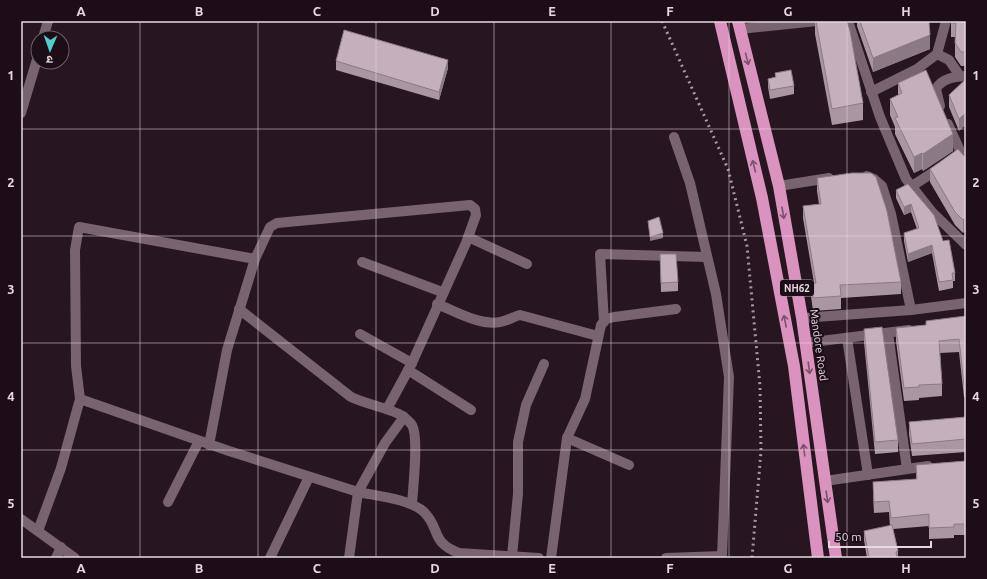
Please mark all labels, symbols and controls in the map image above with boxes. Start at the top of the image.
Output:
text: A [76,4,86,18]
text: B [195,4,204,18]
text: C [313,4,322,18]
text: D [430,4,440,18]
text: E [548,4,556,18]
text: F [666,4,674,18]
text: G [784,4,793,18]
text: H [901,4,911,18]
north arrow [30,30,70,70]
one-way arrow [744,52,751,65]
text: उ [46,54,53,66]
text: 1 [7,68,15,82]
text: 1 [972,68,980,82]
one-way arrow [750,160,758,173]
text: 2 [7,175,15,189]
text: 2 [972,175,980,189]
one-way arrow [780,206,788,219]
road number: NH62 [780,280,814,296]
text: 3 [7,282,15,296]
text: 3 [972,282,980,296]
street label: Mandore Road [808,308,830,382]
one-way arrow [781,315,789,328]
one-way arrow [805,362,813,375]
text: 4 [7,389,15,403]
text: 4 [972,389,980,403]
one-way arrow [800,444,808,457]
one-way arrow [823,490,831,503]
text: 5 [7,496,15,510]
text: 5 [972,496,980,510]
scale bar [829,523,931,549]
text: 50 m [835,530,862,543]
text: A [76,561,86,575]
text: B [195,561,204,575]
text: C [313,561,322,575]
text: D [430,561,440,575]
text: E [548,561,556,575]
text: F [666,561,674,575]
text: G [784,561,793,575]
text: H [901,561,911,575]

